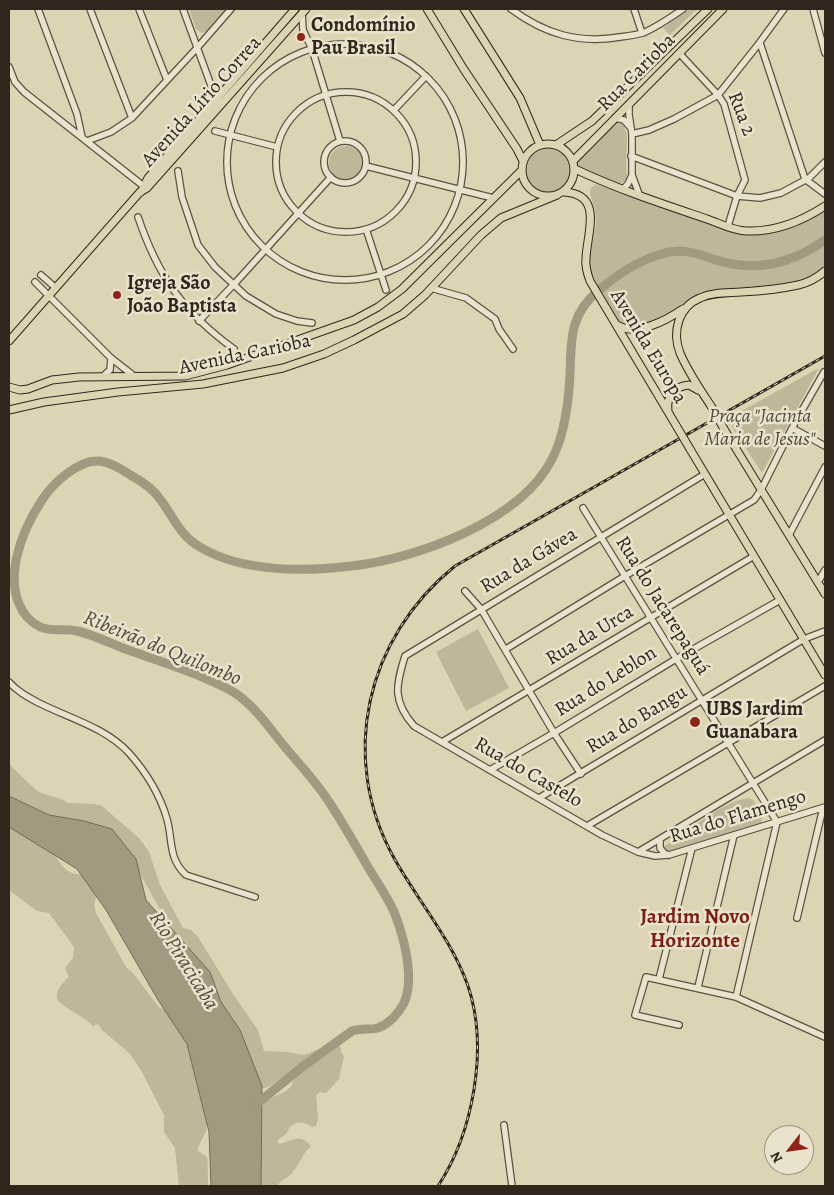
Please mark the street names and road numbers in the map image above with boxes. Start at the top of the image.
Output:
street label: Rua Carioba [593,29,681,117]
street label: Avenida Lírio Correa [137,32,267,172]
street label: Rua 2 [722,89,760,139]
street label: Avenida Europa [604,286,692,408]
street label: Avenida Carioba [177,329,313,381]
street label: Rua da Gávea [476,523,582,599]
street label: Rua do Jacarepaguá [610,532,714,680]
street label: Rua da Urca [542,600,638,672]
street label: Rua do Leblon [551,641,661,723]
street label: Rua do Bangu [582,681,692,759]
street label: Rua do Castelo [470,732,586,814]
street label: Rua do Flamengo [667,785,809,849]

